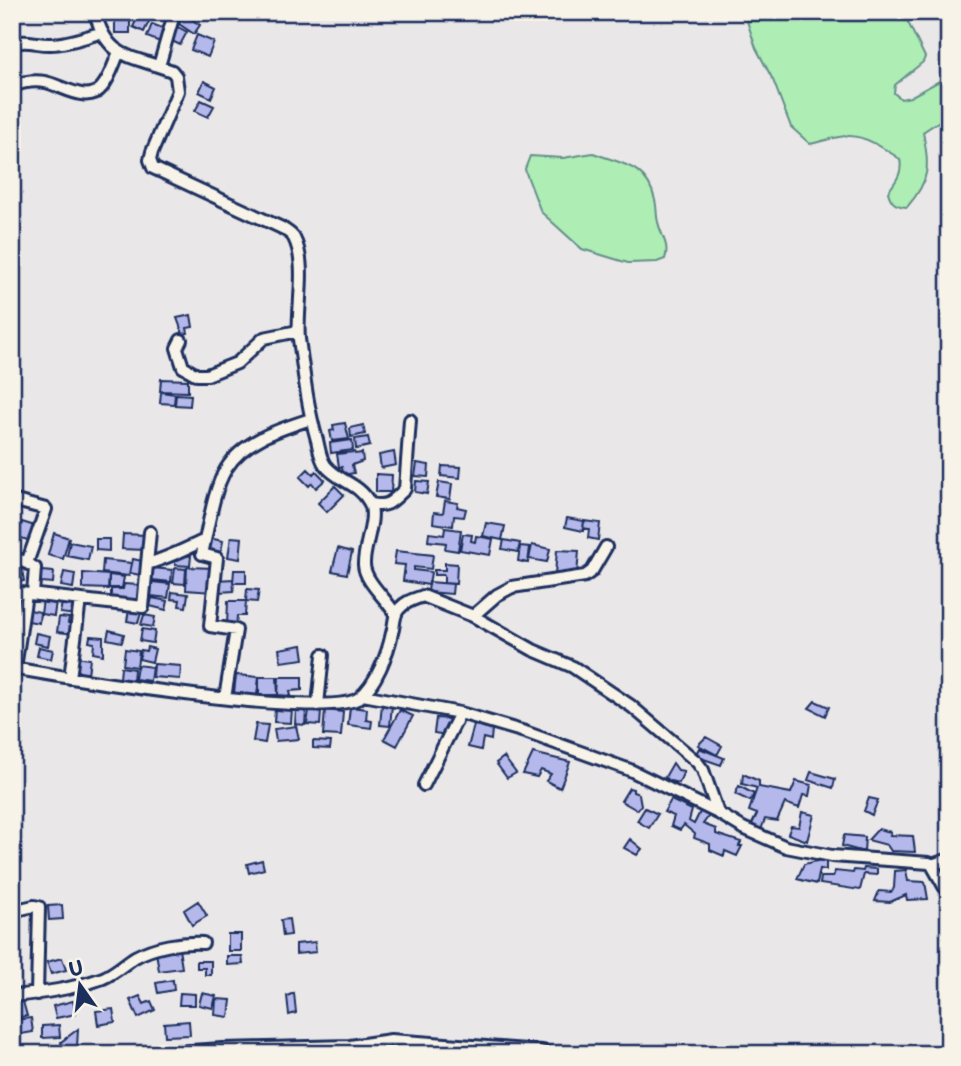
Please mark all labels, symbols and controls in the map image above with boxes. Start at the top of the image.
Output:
north arrow [46,950,116,1020]
text: U [65,952,86,983]

